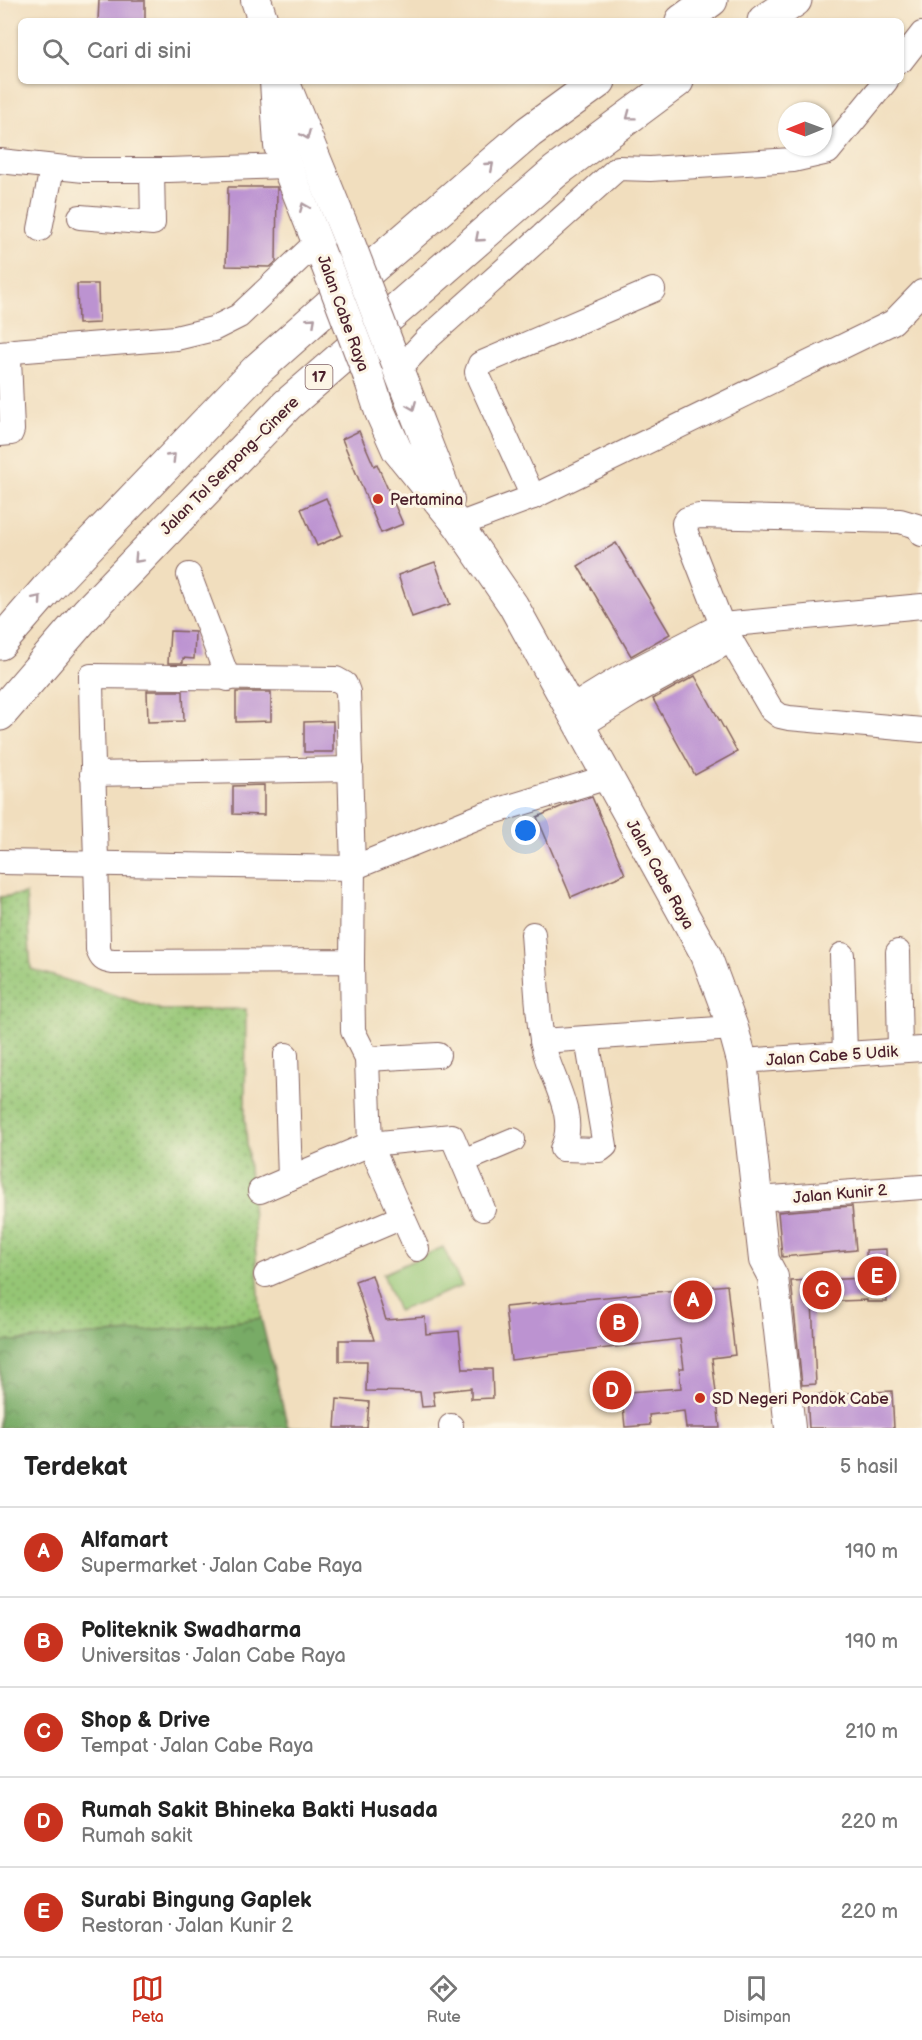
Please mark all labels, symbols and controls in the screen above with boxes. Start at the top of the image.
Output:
search box [18,18,904,84]
icon: search [39,35,72,68]
text: Cari di sini [87,38,191,65]
north arrow [778,102,832,156]
one-way arrow [626,109,637,120]
one-way arrow [299,129,311,140]
one-way arrow [483,162,494,173]
one-way arrow [299,203,311,214]
one-way arrow [475,231,486,242]
street label: Jalan Cabe Raya [313,253,372,374]
one-way arrow [305,317,316,328]
road number: 17 [306,365,332,389]
street label: Jalan Tol Serpong–Cinere [157,393,304,539]
one-way arrow [405,400,417,411]
one-way arrow [165,454,176,464]
place label: Pertamina [390,491,463,510]
marker: Pertamina [371,492,385,506]
one-way arrow [134,552,145,562]
one-way arrow [31,595,42,606]
your location [511,816,540,845]
street label: Jalan Cabe Raya [622,817,698,933]
street label: Jalan Cabe 5 Udik [766,1042,899,1071]
street label: Jalan Kunir 2 [792,1181,888,1208]
pin: E [858,1254,896,1298]
pin: C [802,1268,842,1312]
pin: A [674,1278,712,1322]
pin: B [600,1300,638,1346]
pin: D [592,1368,632,1412]
place label: SD Negeri Pondok Cabe [712,1390,889,1409]
marker: SD Negeri Pondok Cabe [693,1391,707,1405]
text: Terdekat [24,1452,127,1483]
text: 5 hasil [840,1455,898,1479]
text: Alfamart [81,1527,168,1554]
text: A [37,1540,50,1564]
text: 190 m [845,1540,898,1564]
text: Supermarket · Jalan Cabe Raya [81,1554,363,1578]
text: Politeknik Swadharma [81,1617,301,1644]
text: B [36,1630,51,1654]
text: 190 m [845,1630,898,1654]
text: Universitas · Jalan Cabe Raya [81,1644,346,1668]
text: Shop & Drive [81,1707,210,1734]
text: C [36,1720,51,1744]
text: 210 m [845,1720,898,1744]
text: Tempat · Jalan Cabe Raya [81,1734,313,1758]
text: Rumah Sakit Bhineka Bakti Husada [81,1797,438,1824]
text: D [37,1810,50,1834]
text: 220 m [841,1810,898,1834]
text: Rumah sakit [81,1824,193,1848]
text: Surabi Bingung Gaplek [81,1887,312,1914]
text: E [37,1900,50,1924]
text: 220 m [841,1900,898,1924]
text: Restoran · Jalan Kunir 2 [81,1914,293,1938]
tab: Peta [131,1972,164,2027]
tab: Rute [427,1972,461,2027]
tab: Disimpan [723,1972,791,2027]

